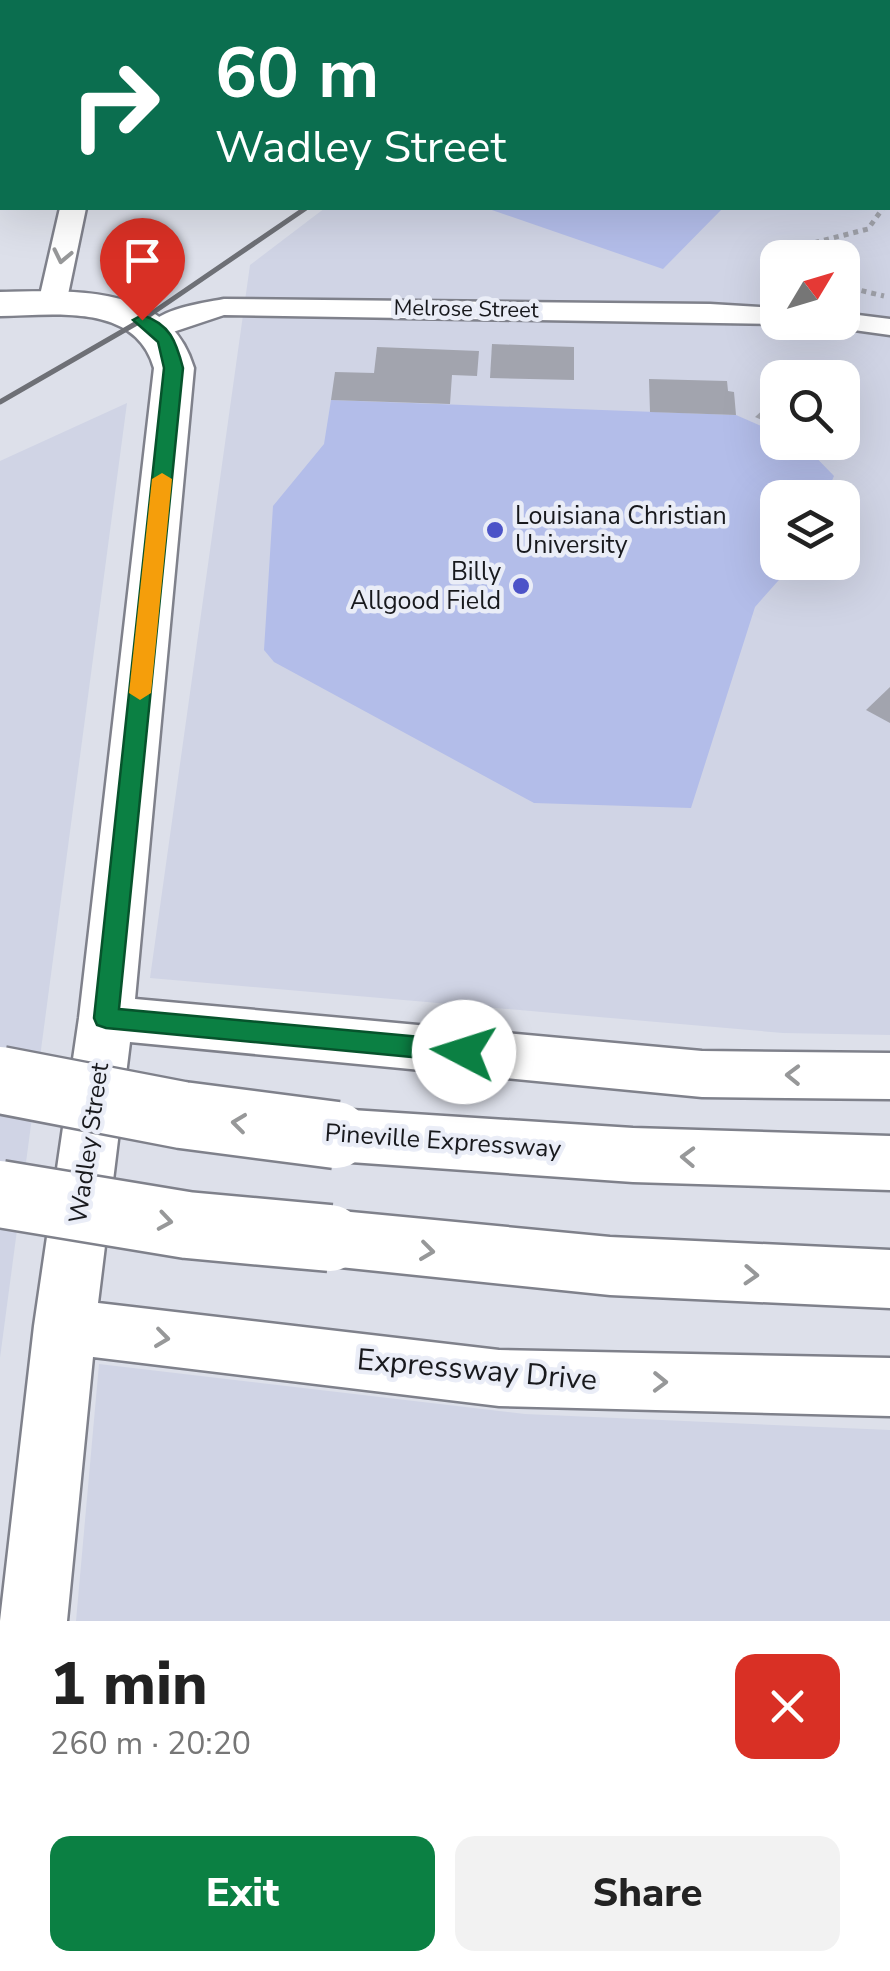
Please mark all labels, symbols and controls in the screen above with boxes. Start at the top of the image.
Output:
text: 60 m [215,26,379,122]
icon: right [50,40,180,170]
text: Wadley Street [215,117,506,178]
pin [100,218,185,321]
icon: arrive [115,233,170,288]
north arrow [760,240,860,340]
map controls [760,240,860,580]
one-way arrow [53,247,74,264]
street label: Melrose Street [393,293,539,325]
button: search [760,360,860,460]
button: layers [760,480,860,580]
place label: Louisiana Christian University [515,499,727,562]
marker: Louisiana Christian University [484,519,506,541]
place label: Billy Allgood Field [350,555,501,618]
marker: Billy Allgood Field [510,575,532,597]
position arrow [412,1000,516,1104]
street label: Wadley Street [61,1060,117,1225]
one-way arrow [784,1064,800,1086]
one-way arrow [231,1113,248,1134]
street label: Pineville Expressway [324,1116,563,1166]
one-way arrow [679,1146,695,1167]
one-way arrow [157,1210,173,1231]
one-way arrow [419,1239,435,1260]
one-way arrow [744,1264,760,1285]
one-way arrow [154,1327,170,1348]
street label: Expressway Drive [355,1339,599,1401]
one-way arrow [652,1371,668,1392]
text: 1 min [50,1643,208,1725]
button: close [735,1654,840,1759]
text: 260 m · 20:20 [50,1722,251,1765]
button: Exit [50,1836,435,1951]
button: Share [455,1836,840,1951]

